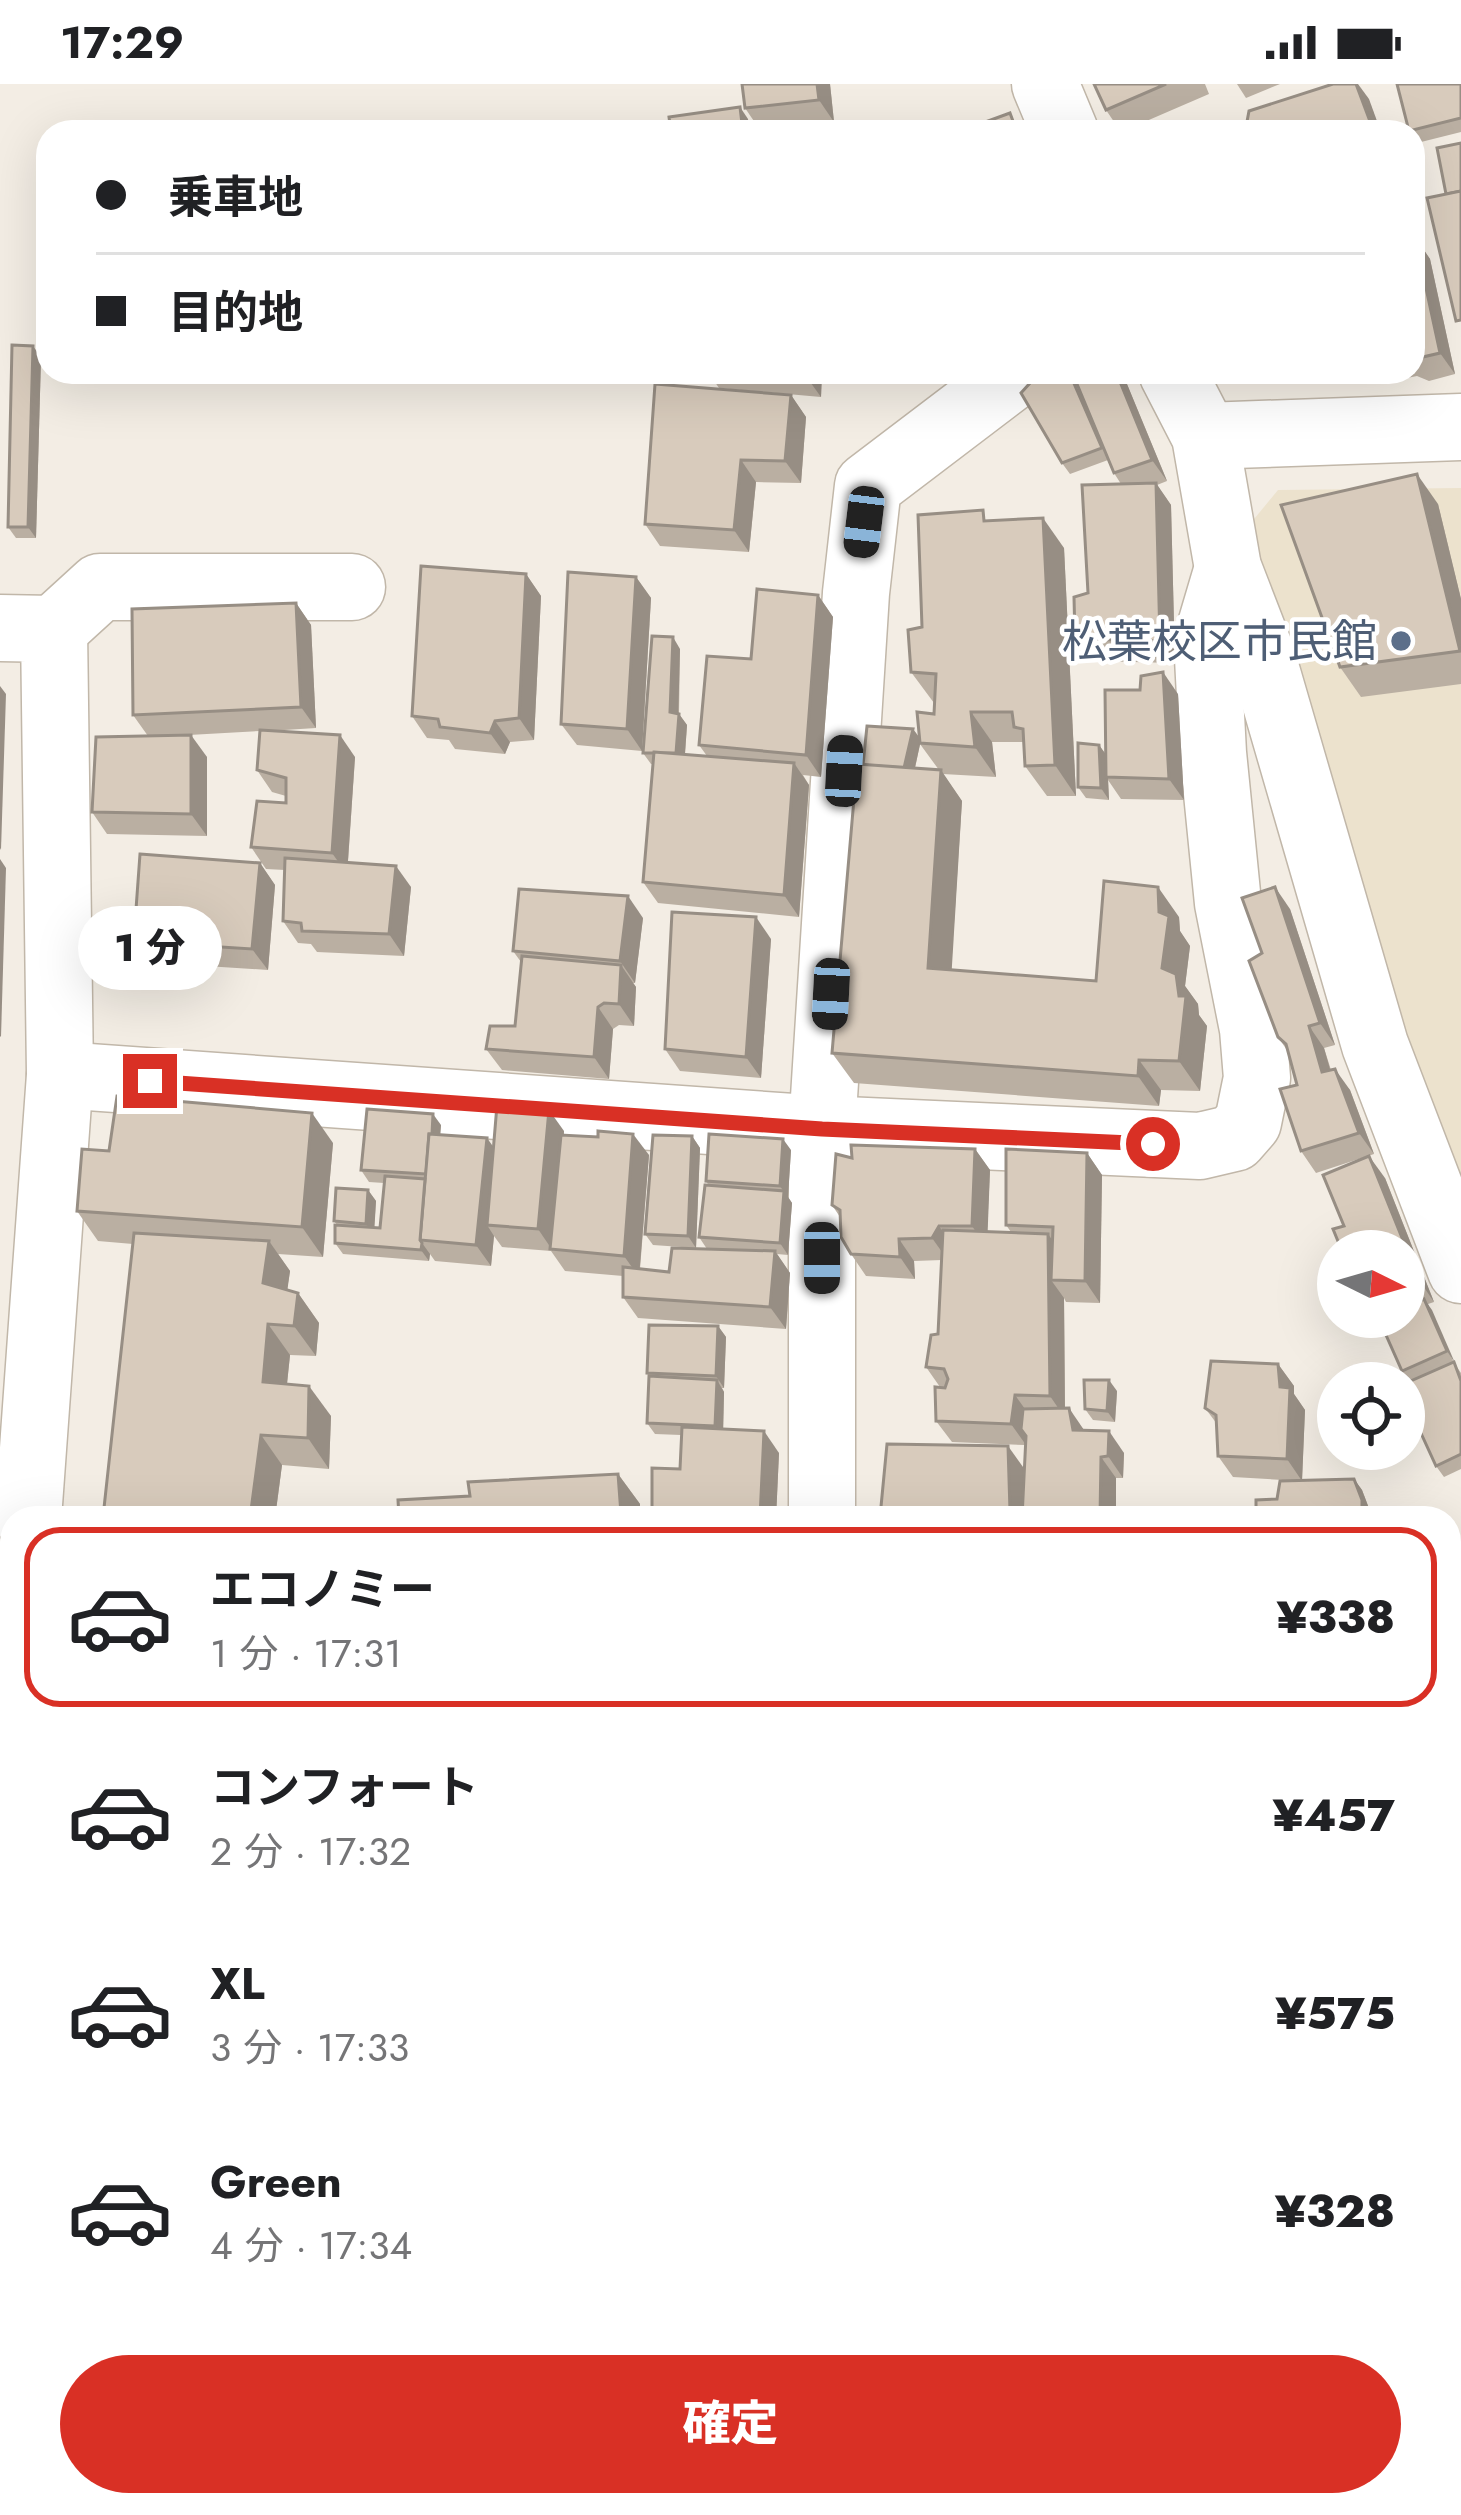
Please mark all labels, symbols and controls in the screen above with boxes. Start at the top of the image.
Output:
text: 17:29 [60,10,184,75]
text: 乗車地 [168,165,303,230]
text: 目的地 [168,280,303,345]
car [842,484,886,560]
place label: 松葉校区市民館 [1062,609,1377,674]
marker: 松葉校区市民館 [1388,628,1414,654]
car [824,734,864,808]
callout: 1 分 [78,907,222,991]
text: 1 分 [114,919,186,976]
car [811,957,851,1031]
route end [123,1054,177,1108]
route start [1126,1117,1180,1171]
car [804,1222,840,1294]
north arrow [1317,1230,1425,1338]
map controls [1317,1230,1425,1470]
button: locate [1317,1362,1425,1470]
text: エコノミー [210,1557,435,1622]
icon: car [66,1563,174,1671]
text: ¥338 [1277,1585,1395,1650]
text: 1 分 · 17:31 [210,1625,402,1682]
text: コンフォート [210,1755,479,1820]
icon: car [66,1761,174,1869]
text: ¥457 [1273,1783,1395,1848]
text: 2 分 · 17:32 [210,1823,411,1880]
text: XL [210,1951,265,2016]
icon: car [66,1959,174,2067]
text: ¥575 [1275,1981,1395,2046]
text: 3 分 · 17:33 [210,2019,409,2076]
text: Green [210,2149,342,2214]
icon: car [66,2157,174,2265]
text: ¥328 [1275,2179,1395,2244]
text: 4 分 · 17:34 [210,2217,412,2274]
button: 確定 [60,2355,1401,2493]

